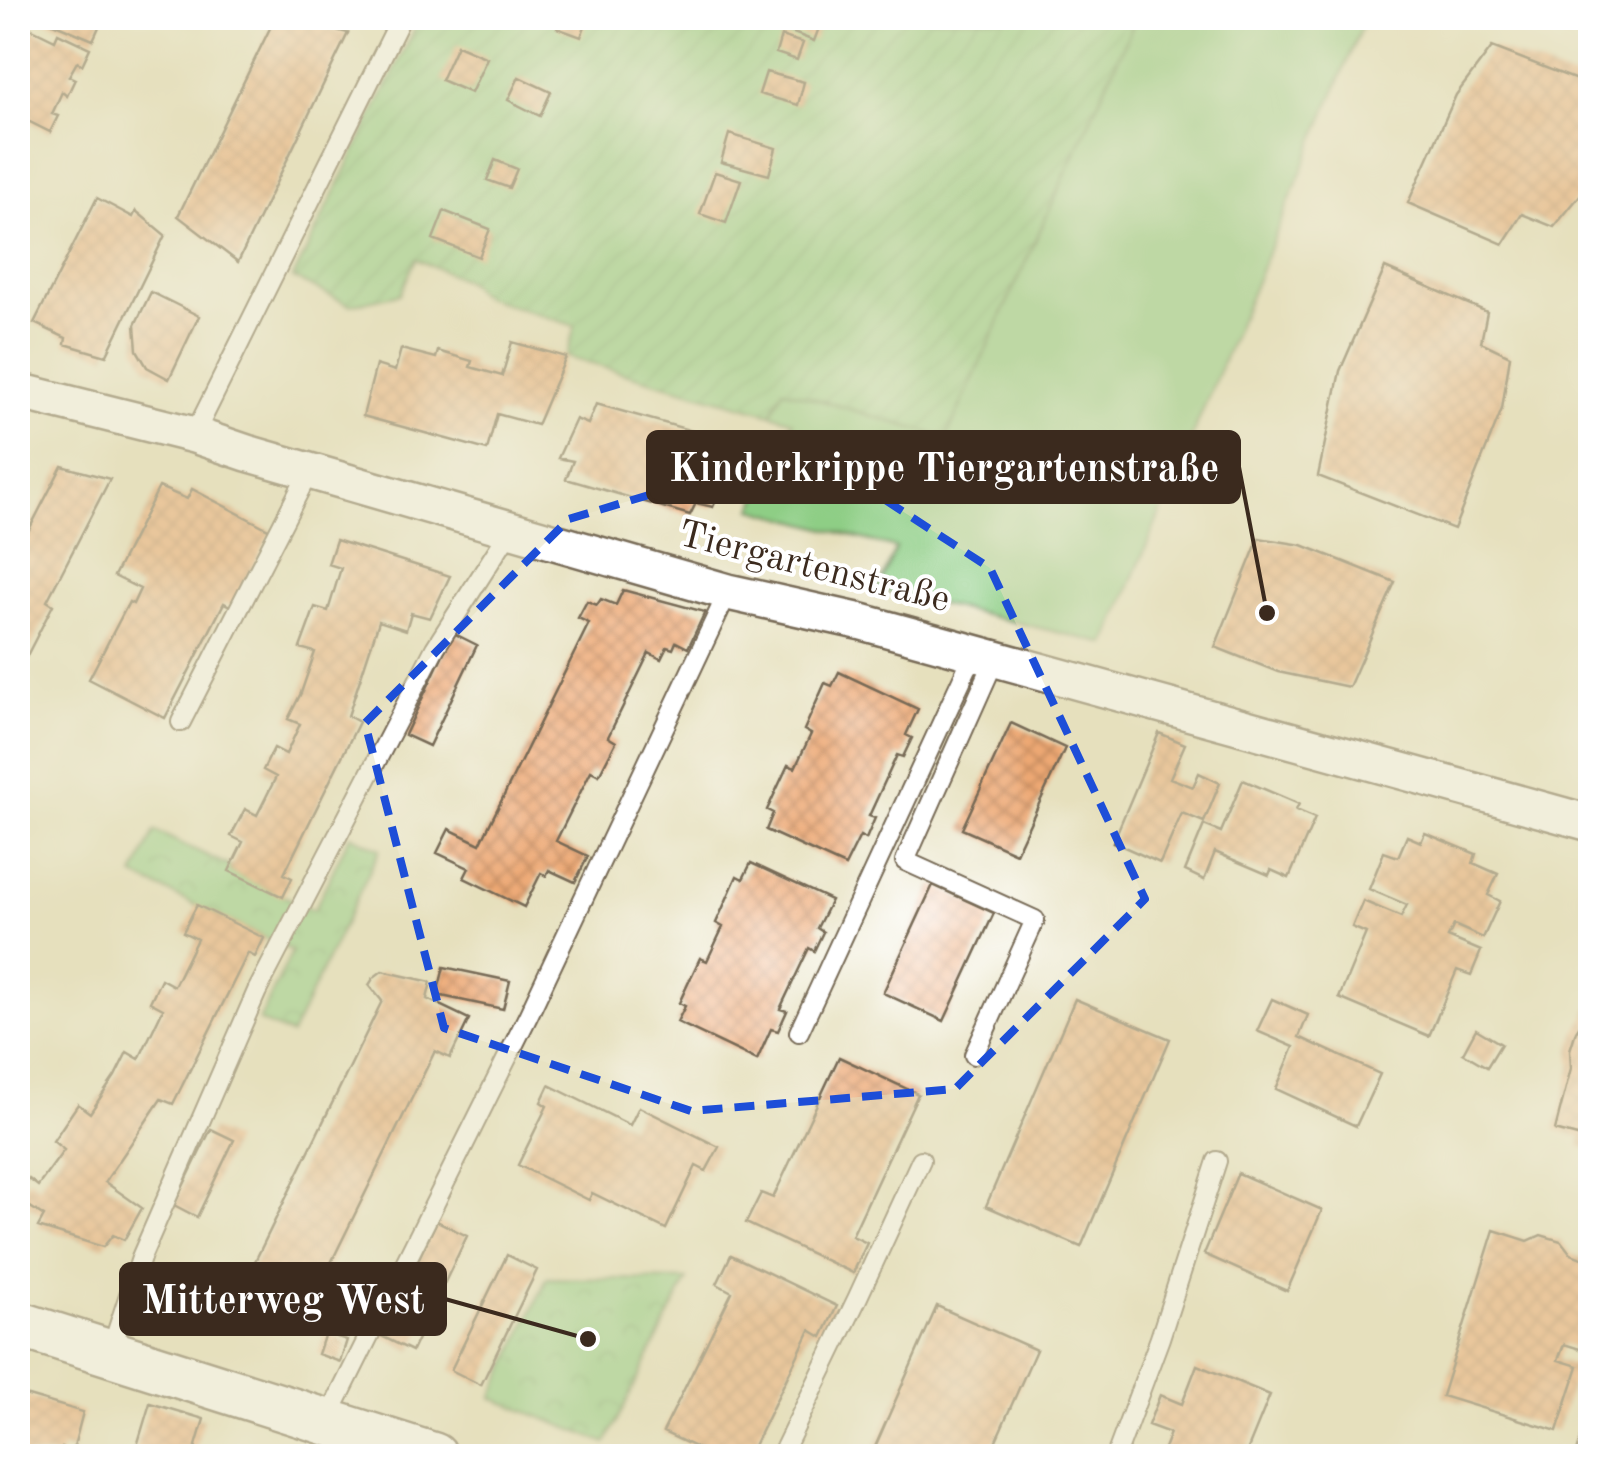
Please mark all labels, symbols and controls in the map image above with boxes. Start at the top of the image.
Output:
callout: Kinderkrippe Tiergartenstraße [648,432,1239,502]
text: Kinderkrippe Tiergartenstraße [669,451,1219,491]
street label: Tiergartenstraße [674,516,954,620]
callout: Mitterweg West [121,1264,445,1334]
text: Mitterweg West [141,1283,425,1323]

